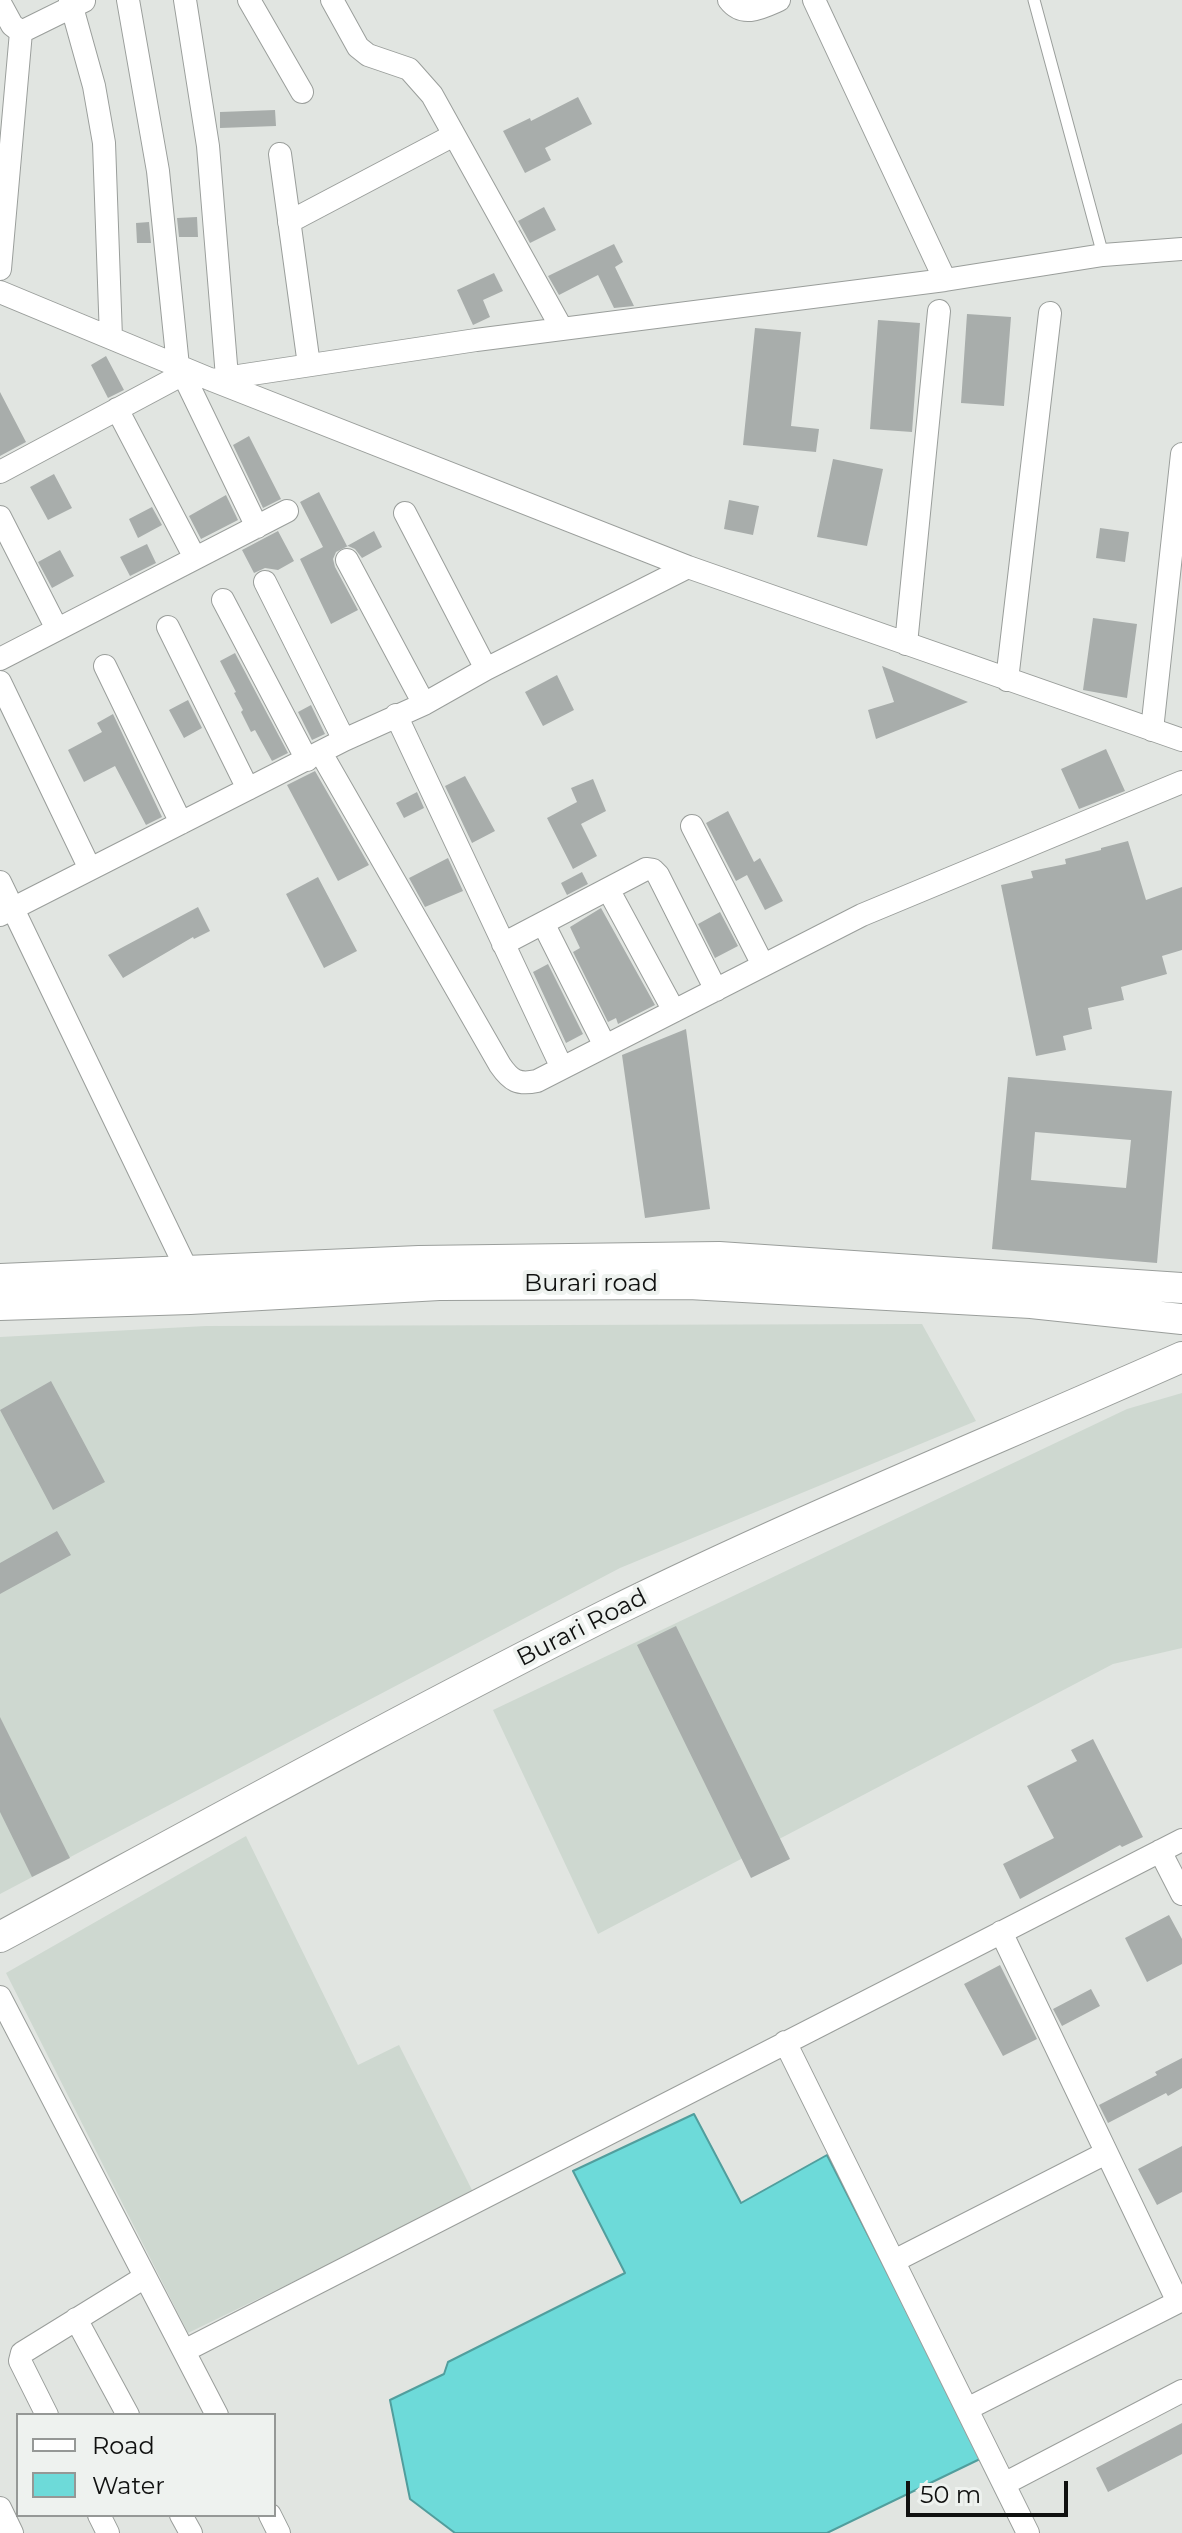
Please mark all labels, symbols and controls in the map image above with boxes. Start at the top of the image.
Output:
street label: Burari road [524,1270,658,1298]
street label: Burari Road [512,1583,652,1673]
legend [16,2413,276,2517]
text: Road [92,2431,155,2460]
scale bar [910,2465,1072,2515]
text: Water [92,2471,165,2500]
text: 50 m [920,2480,981,2509]

